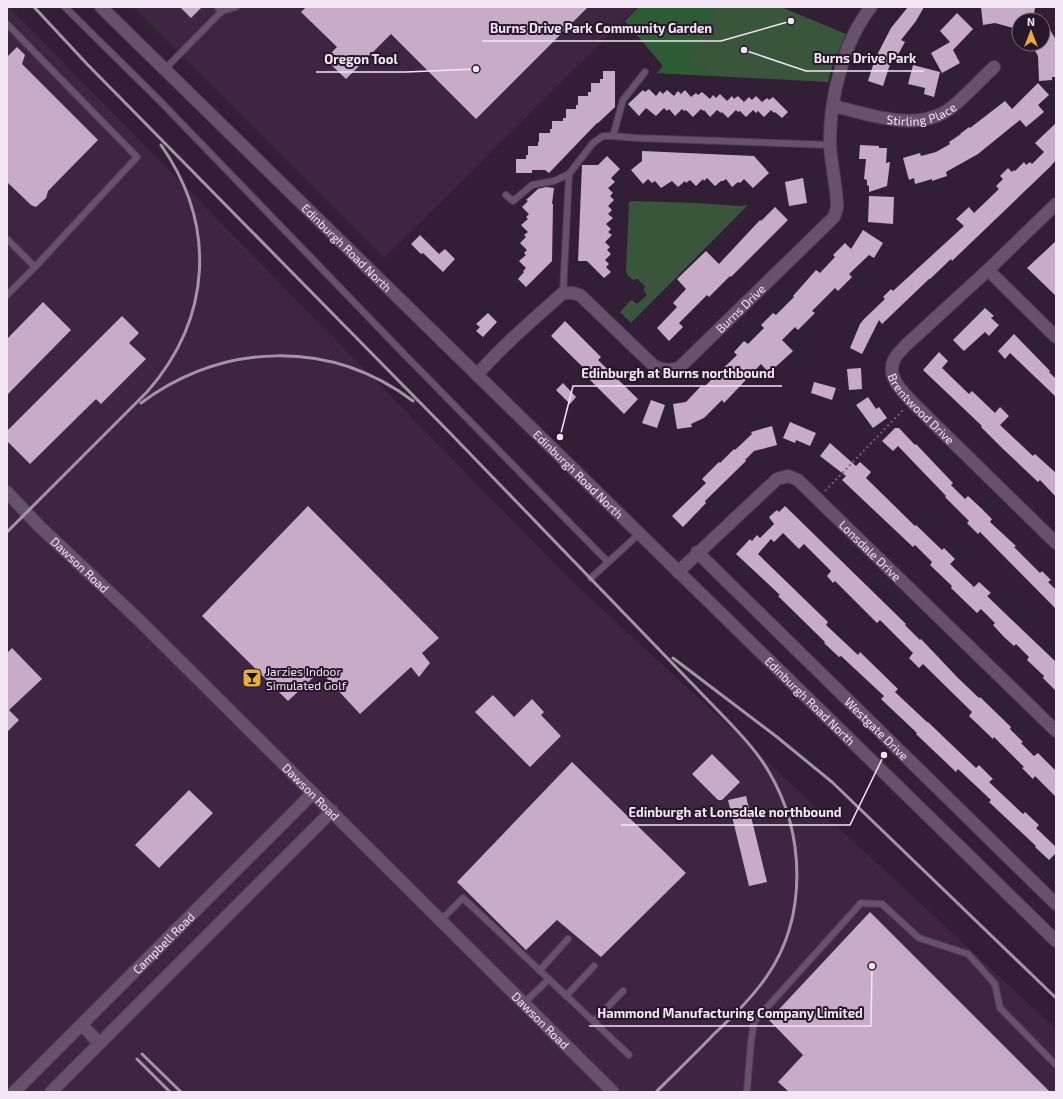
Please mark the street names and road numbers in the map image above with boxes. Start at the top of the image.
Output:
street label: Stirling Place [886,100,959,128]
street label: Edinburgh Road North [299,200,395,295]
street label: Burns Drive [713,281,768,335]
street label: Brentwood Drive [886,371,958,447]
street label: Edinburgh Road North [531,427,627,521]
street label: Lonsdale Drive [837,517,904,584]
street label: Dawson Road [48,534,112,595]
street label: Edinburgh Road North [762,653,858,748]
street label: Westgate Drive [842,694,912,763]
street label: Dawson Road [280,760,343,823]
street label: Campbell Road [129,909,197,977]
street label: Dawson Road [509,989,572,1051]

